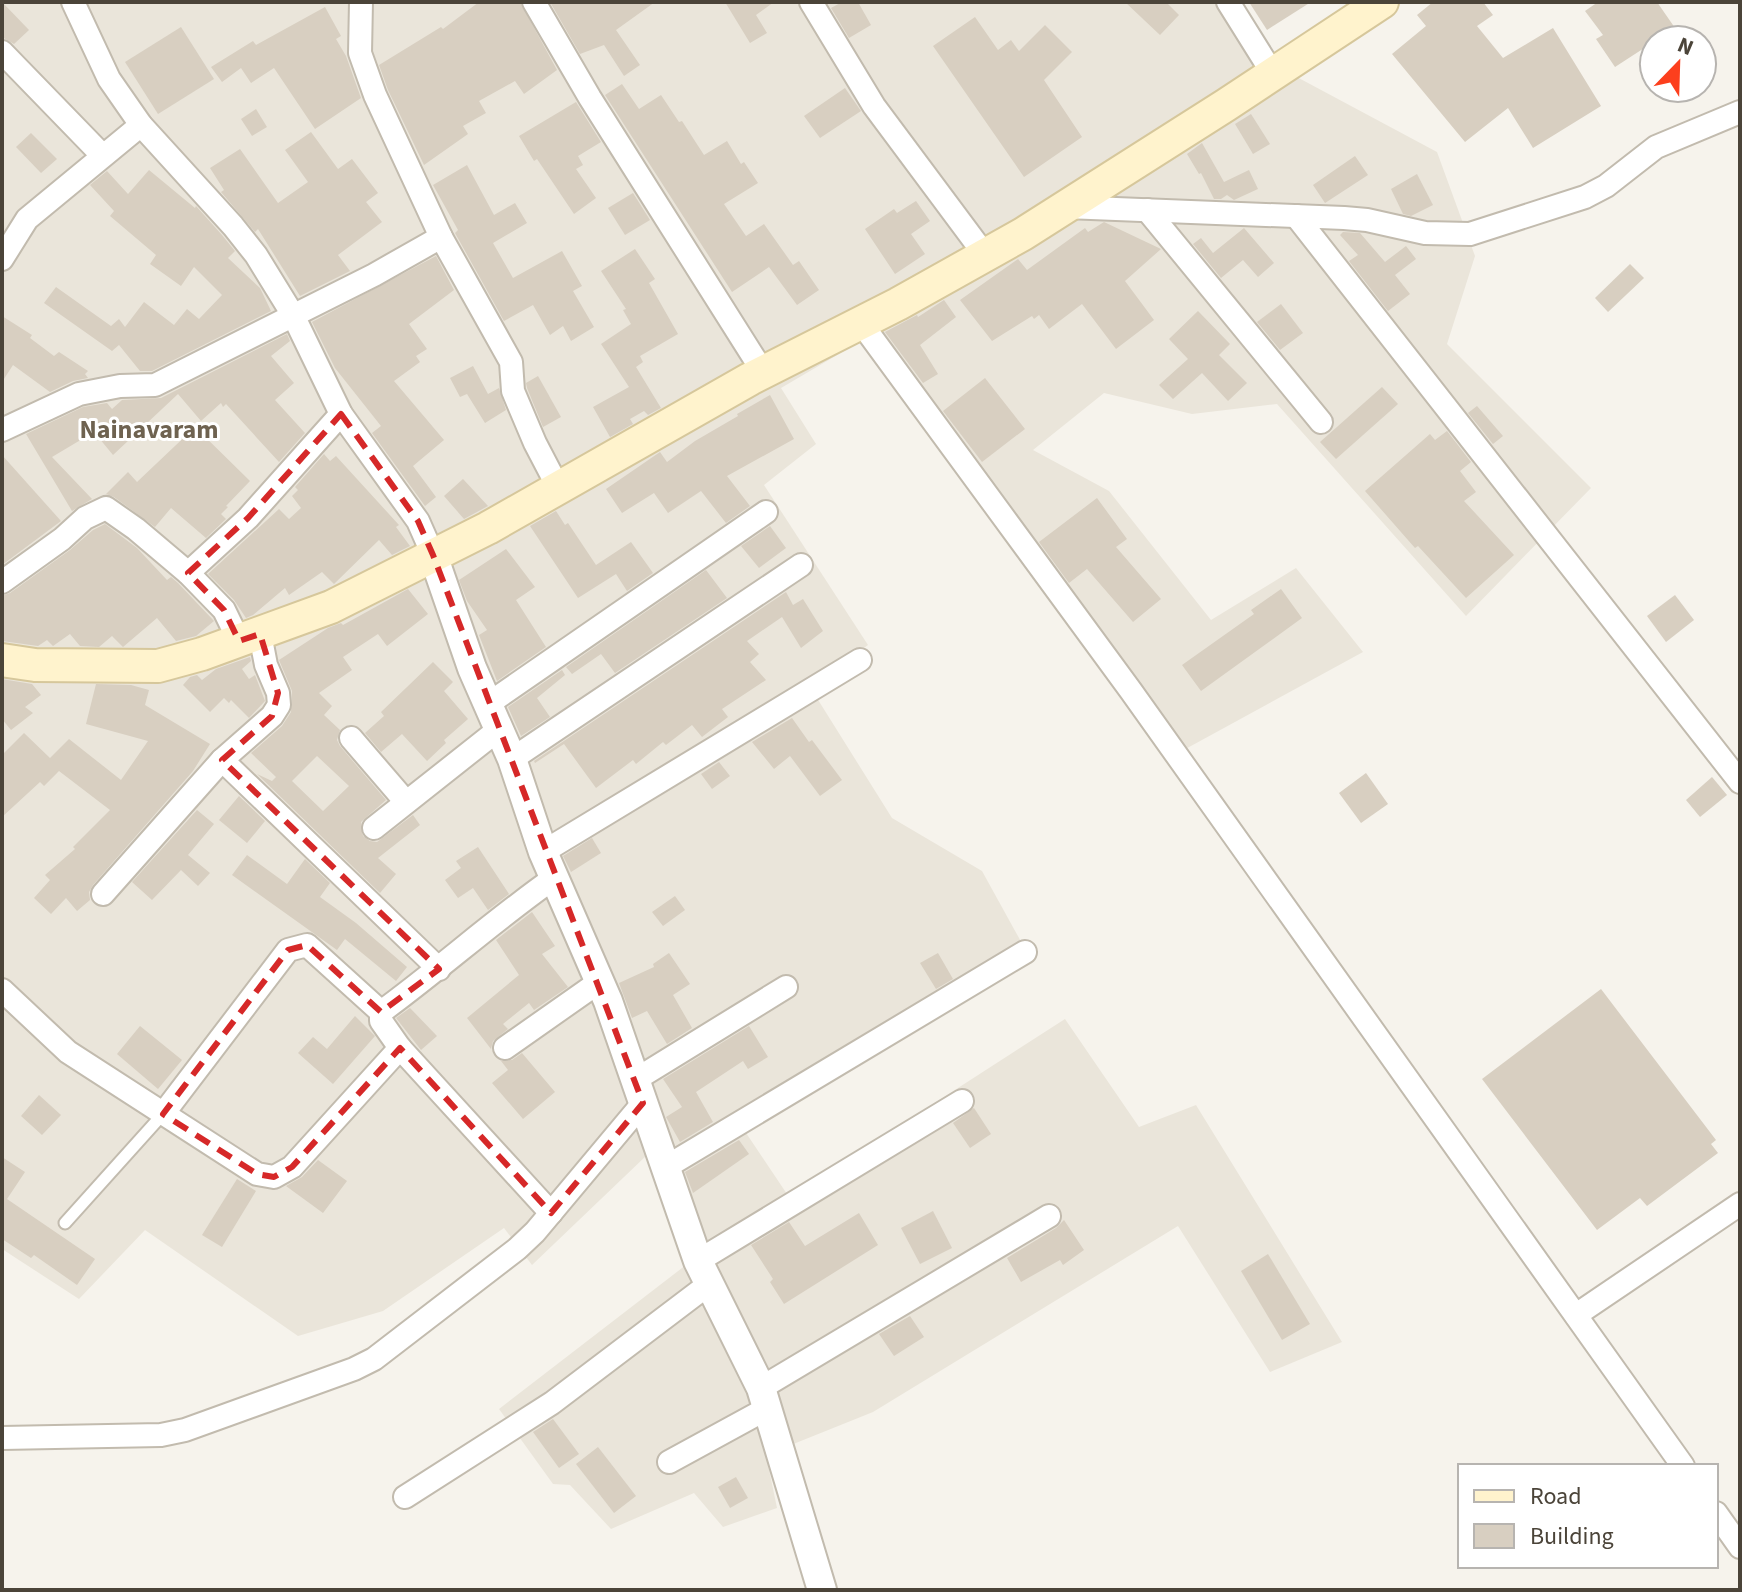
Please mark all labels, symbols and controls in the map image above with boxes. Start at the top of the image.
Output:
north arrow [1638,24,1718,104]
text: N [1672,29,1698,64]
district label: Nainavaram [79,411,219,448]
legend [1458,1464,1718,1568]
text: Road [1530,1479,1582,1514]
text: Building [1530,1519,1614,1554]

